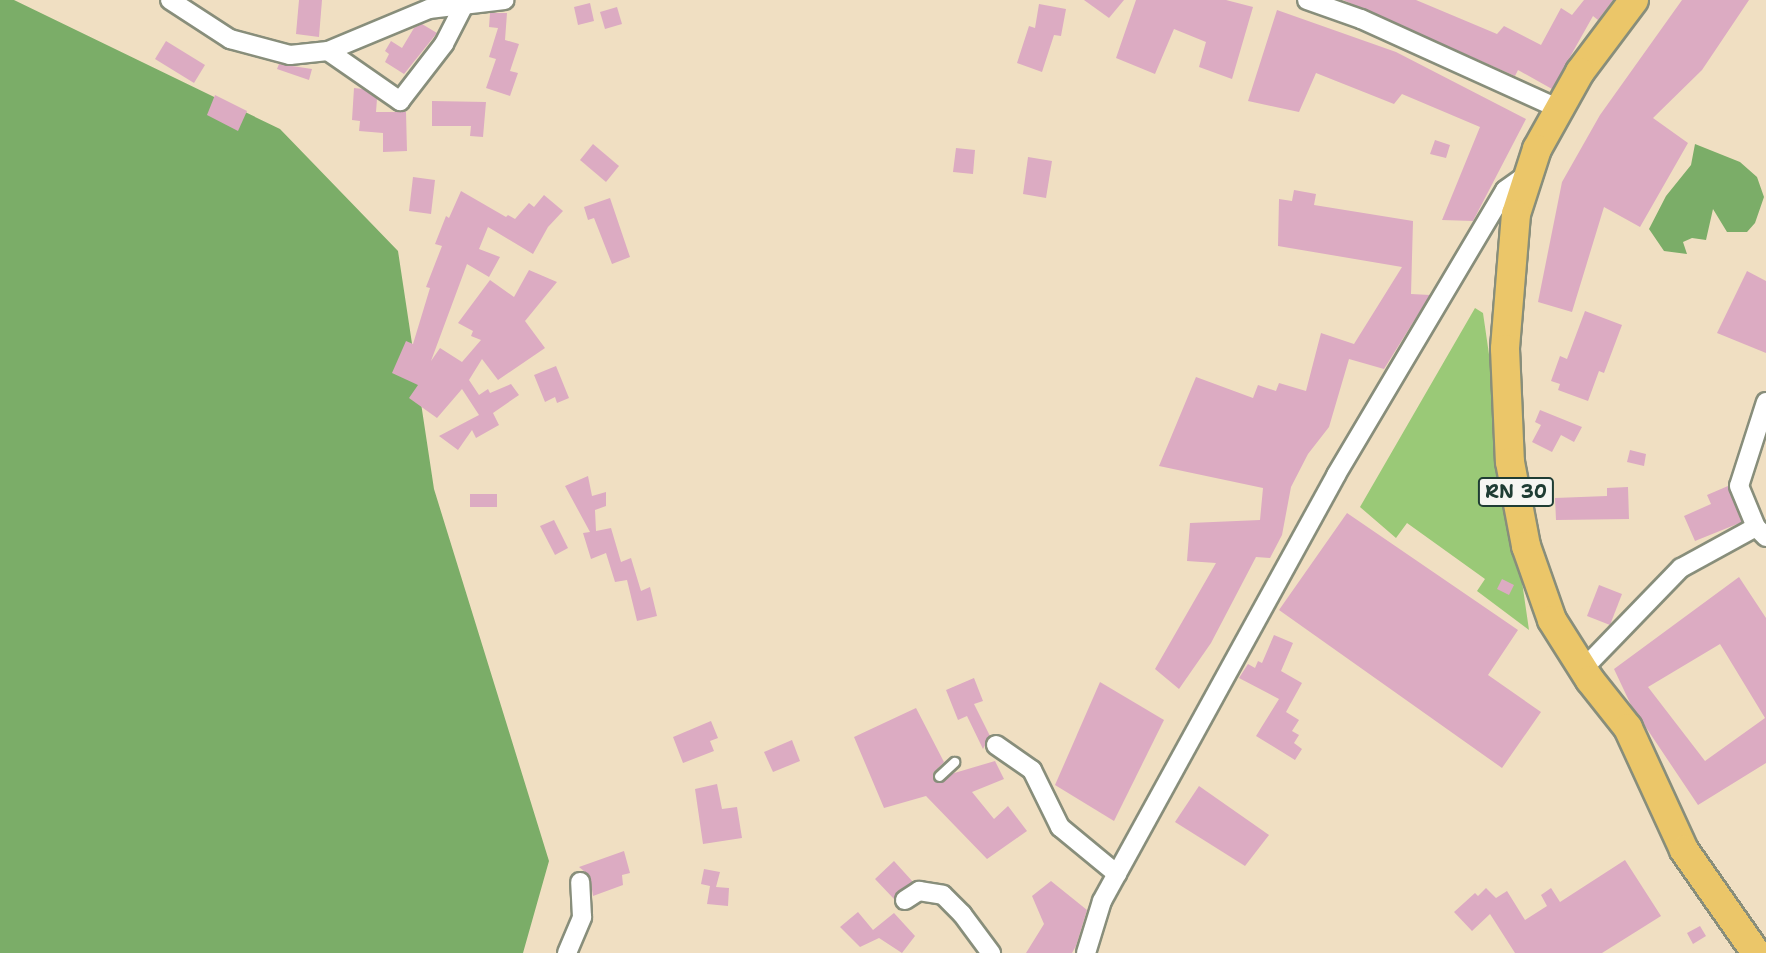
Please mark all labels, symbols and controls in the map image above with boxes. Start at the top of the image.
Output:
road number: RN 30 [1478,477,1554,508]

